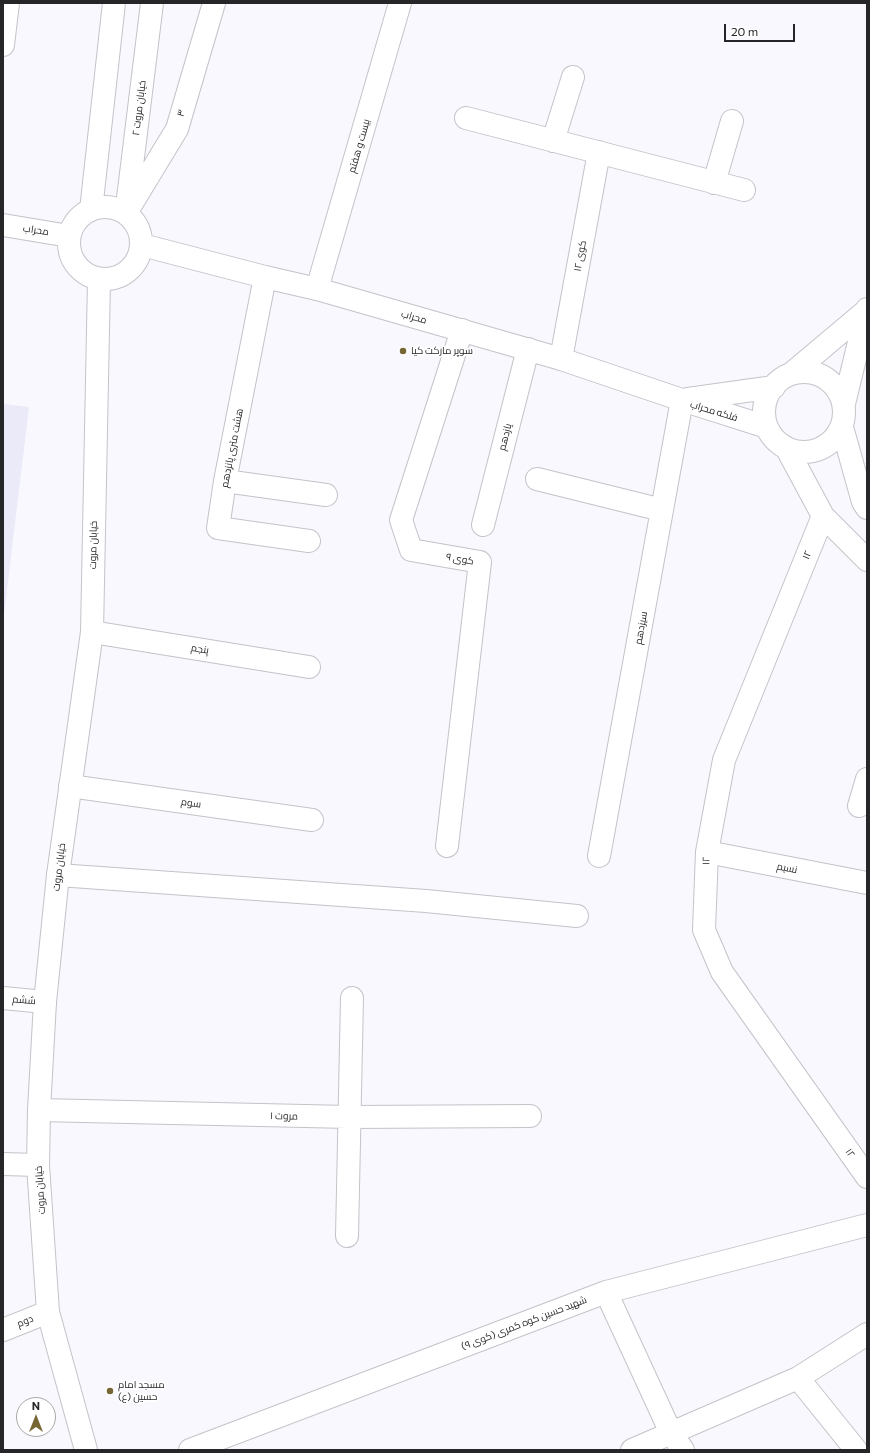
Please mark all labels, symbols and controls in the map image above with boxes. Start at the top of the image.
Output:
scale bar [726,16,797,42]
text: 20 m [731,24,758,38]
street label: خیابان مروت ۲ [130,80,148,136]
street label: ۳ [174,108,188,118]
street label: بیست و هفتم [346,118,372,174]
street label: محراب [22,222,50,238]
street label: کوی ۱۲ [571,240,589,272]
street label: محراب [400,308,428,326]
place label: سوپر مارکت کیا [411,345,473,357]
marker: سوپر مارکت کیا [398,346,408,356]
street label: فلکه محراب [689,398,739,424]
street label: هشت متری پانزدهم [218,407,246,489]
street label: یازدهم [496,422,514,452]
street label: خیابان مروت [87,521,99,569]
street label: ۱۲ [800,549,814,561]
street label: کوی ۹ [445,551,475,567]
street label: سیزدهم [632,610,650,646]
street label: پنجم [190,642,210,656]
street label: سوم [180,796,202,810]
street label: خیابان مروت [50,842,68,892]
street label: ۱۲ [700,857,712,865]
street label: نسیم [776,860,798,876]
street label: ششم [12,993,36,1007]
street label: مروت ۱ [270,1110,298,1122]
street label: ۱۲ [843,1146,857,1160]
street label: خیابان مروت [32,1165,48,1215]
street label: شهید حسین کوه کمری (کوی ۹) [460,1293,588,1353]
street label: دوم [15,1312,35,1330]
place label: مسجد امام حسین (ع) [118,1379,165,1402]
marker: مسجد امام حسین (ع) [105,1386,115,1396]
north arrow [16,1397,56,1437]
text: N [32,1399,40,1412]

